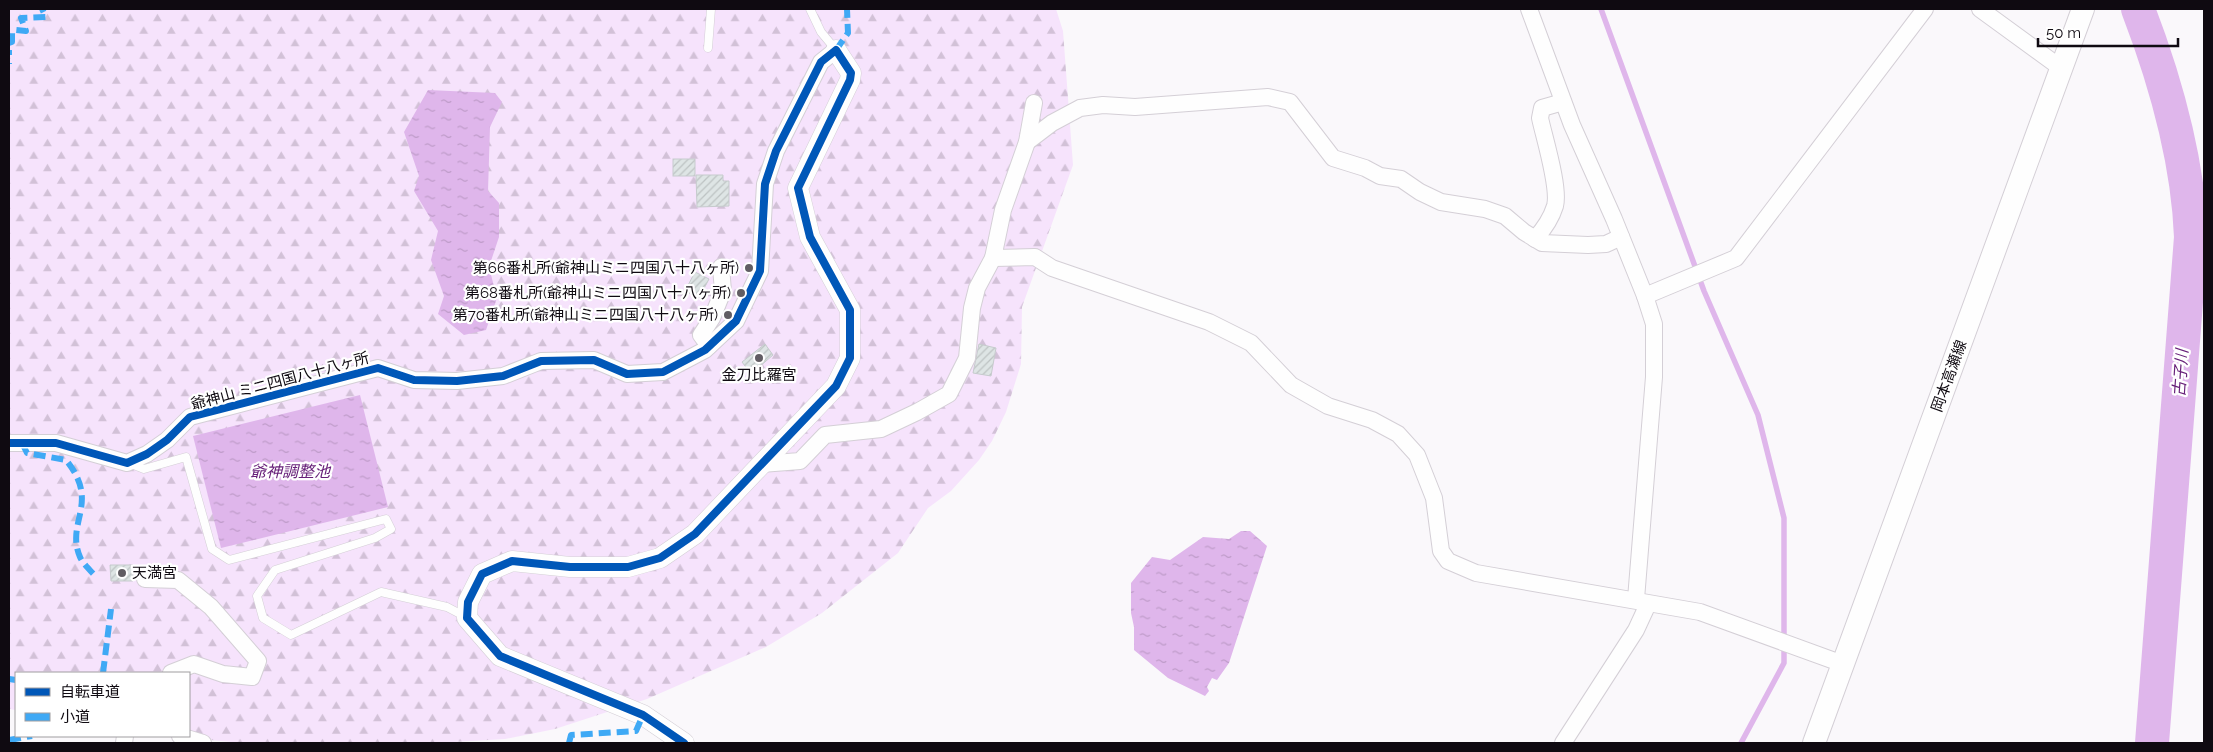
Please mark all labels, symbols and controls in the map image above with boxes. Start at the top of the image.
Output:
scale bar [2038,15,2178,47]
text: 50 m [2046,24,2081,42]
place label: 第66番札所(爺神山ミニ四国八十八ヶ所) [473,259,739,277]
marker: 第66番札所(爺神山ミニ四国八十八ヶ所) [743,262,755,274]
place label: 第68番札所(爺神山ミニ四国八十八ヶ所) [465,284,731,302]
marker: 第68番札所(爺神山ミニ四国八十八ヶ所) [735,287,747,299]
place label: 第70番札所(爺神山ミニ四国八十八ヶ所) [453,306,718,324]
marker: 第70番札所(爺神山ミニ四国八十八ヶ所) [722,309,734,321]
street label: 岡本高瀬線 [1928,338,1970,414]
water label: 古子川 [2169,346,2192,398]
street label: 爺神山 ミニ四国八十八ヶ所 [189,349,371,413]
marker: 金刀比羅宮 [753,352,765,364]
place label: 金刀比羅宮 [721,366,797,384]
water label: 爺神調整池 [250,462,332,481]
place label: 天満宮 [132,564,177,582]
marker: 天満宮 [116,567,128,579]
legend [15,672,190,737]
text: 自転車道 [60,683,120,701]
text: 小道 [60,708,90,726]

